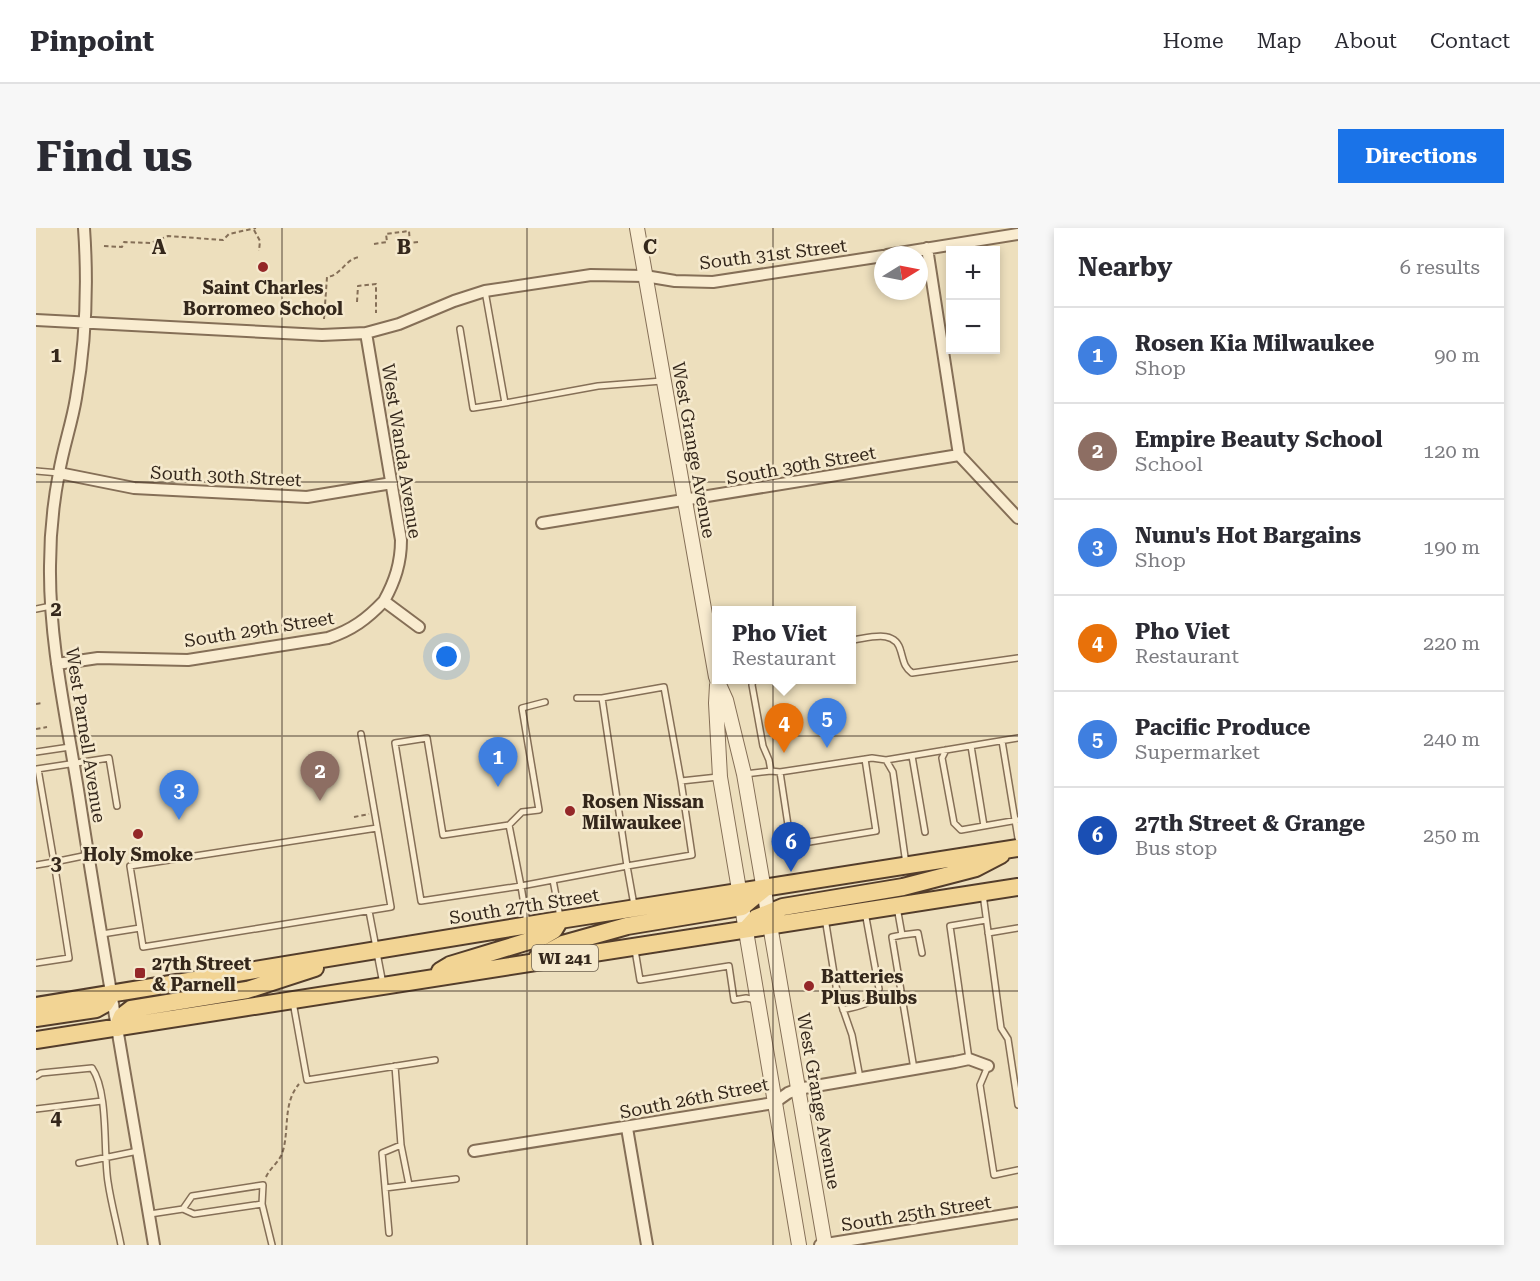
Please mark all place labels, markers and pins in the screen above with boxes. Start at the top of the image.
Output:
marker: Saint Charles Borromeo School [256,260,270,274]
place label: Saint Charles Borromeo School [183,277,343,319]
pin: 5 [808,698,846,748]
pin: 4 [764,704,804,753]
pin: 1 [478,738,518,787]
pin: 2 [300,752,340,801]
pin: 3 [160,770,198,820]
place label: Rosen Nissan Milwaukee [582,791,704,833]
marker: Rosen Nissan Milwaukee [563,804,577,818]
pin: 6 [772,822,810,872]
marker: Holy Smoke [131,827,145,841]
place label: Holy Smoke [83,844,194,865]
place label: 27th Street & Parnell [152,953,251,995]
marker: 27th Street & Parnell [133,966,147,980]
place label: Batteries Plus Bulbs [821,966,917,1008]
marker: Batteries Plus Bulbs [802,979,816,993]

